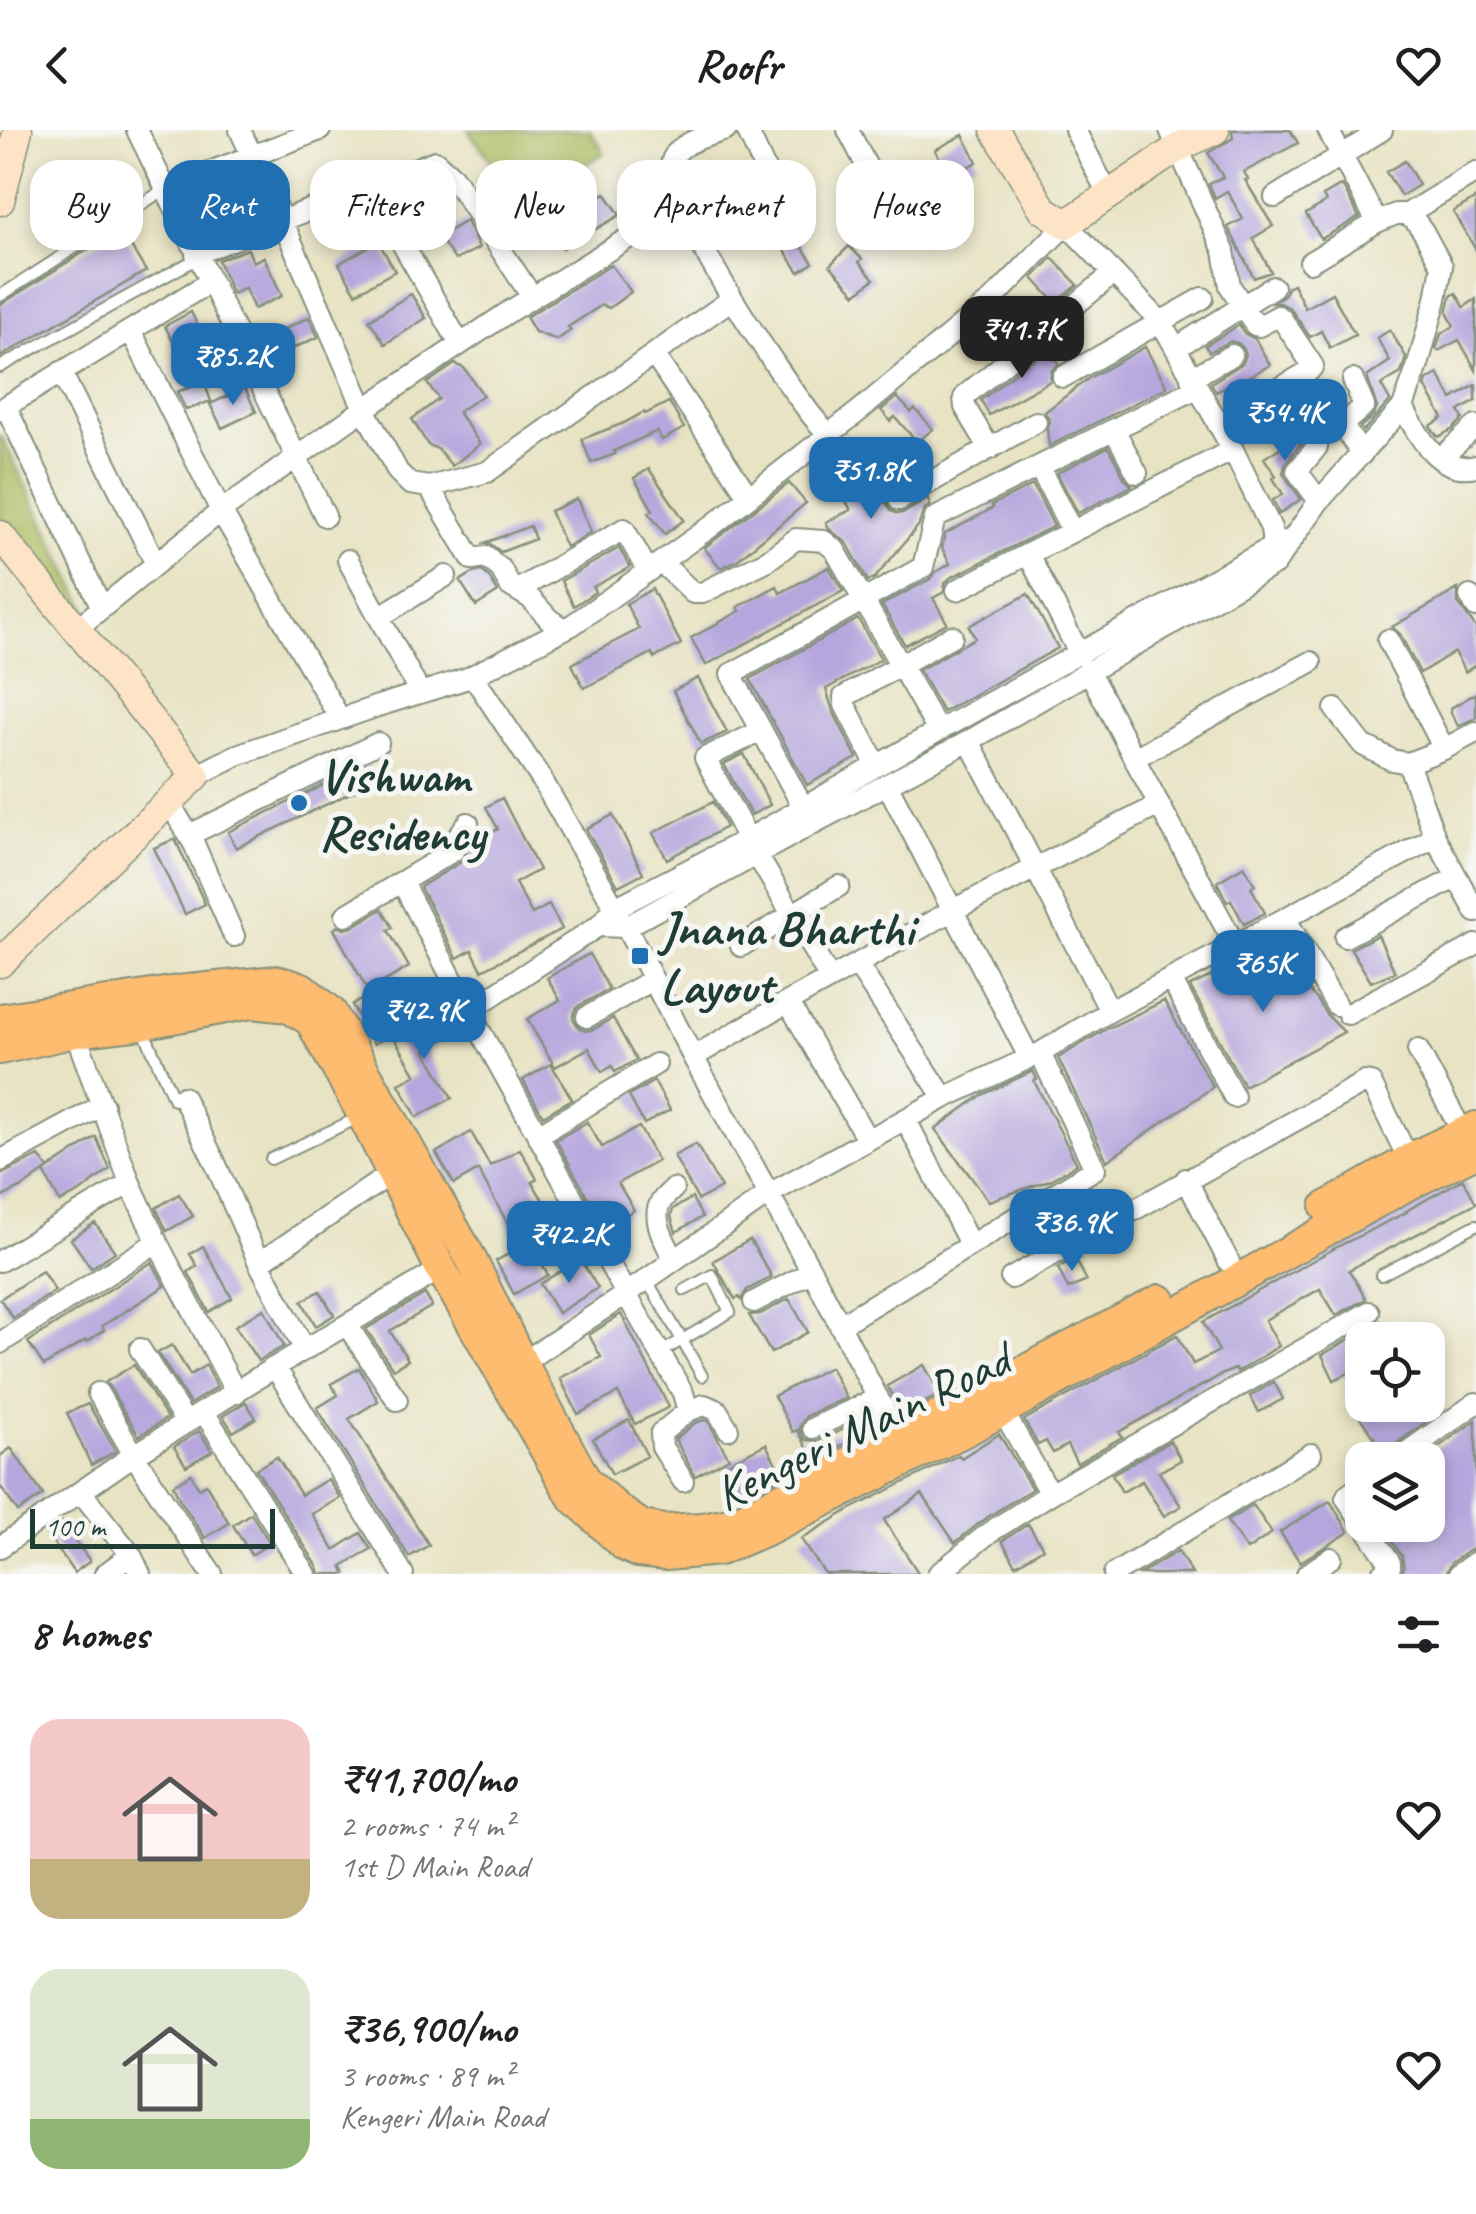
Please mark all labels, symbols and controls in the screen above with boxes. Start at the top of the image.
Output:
text: Roofr [695,37,781,94]
icon: back [30,38,85,93]
icon: heart [1391,38,1446,93]
chip: Buy [30,160,143,250]
chip: Rent [163,160,290,250]
chip: Filters [310,160,456,250]
chip: New [476,160,597,250]
chip: Apartment [617,160,816,250]
chip: House [836,160,974,250]
pin: ₹41.7K [941,296,1103,381]
text: ₹41.7K [982,308,1062,349]
pin: ₹85.2K [152,323,314,408]
text: ₹85.2K [193,335,273,376]
pin: ₹54.4K [1204,379,1366,464]
text: ₹54.4K [1245,391,1325,432]
pin: ₹51.8K [790,437,952,522]
text: ₹51.8K [831,449,911,490]
place label: Vishwam Residency [319,744,489,865]
marker: Vishwam Residency [288,792,310,814]
place label: Jnana Bharthi Layout [657,897,920,1018]
pin: ₹65K [1204,930,1322,1015]
text: ₹65K [1233,942,1293,983]
marker: Jnana Bharthi Layout [629,945,651,967]
pin: ₹42.9K [343,977,505,1062]
text: ₹42.9K [384,989,464,1030]
pin: ₹36.9K [991,1189,1153,1274]
pin: ₹42.2K [488,1201,650,1286]
text: ₹36.9K [1032,1201,1112,1242]
text: ₹42.2K [529,1213,609,1254]
map controls [1345,1322,1445,1542]
button: locate [1345,1322,1445,1422]
street label: Kengeri Main Road [704,1324,1026,1525]
button: layers [1345,1442,1445,1542]
scale bar [30,1504,275,1548]
text: 100 m [45,1509,105,1544]
icon: filters [1391,1607,1446,1662]
text: 8 homes [30,1608,149,1661]
text: ₹41,700/mo [340,1752,515,1805]
icon: home [110,1759,230,1879]
icon: heart [1391,1792,1446,1847]
text: 2 rooms · 74 m² [340,1805,513,1846]
text: 1st D Main Road [340,1846,529,1887]
text: ₹36,900/mo [340,2002,516,2055]
icon: home [110,2009,230,2129]
icon: heart [1391,2042,1446,2097]
text: 3 rooms · 89 m² [340,2055,513,2096]
text: Kengeri Main Road [340,2096,545,2137]

